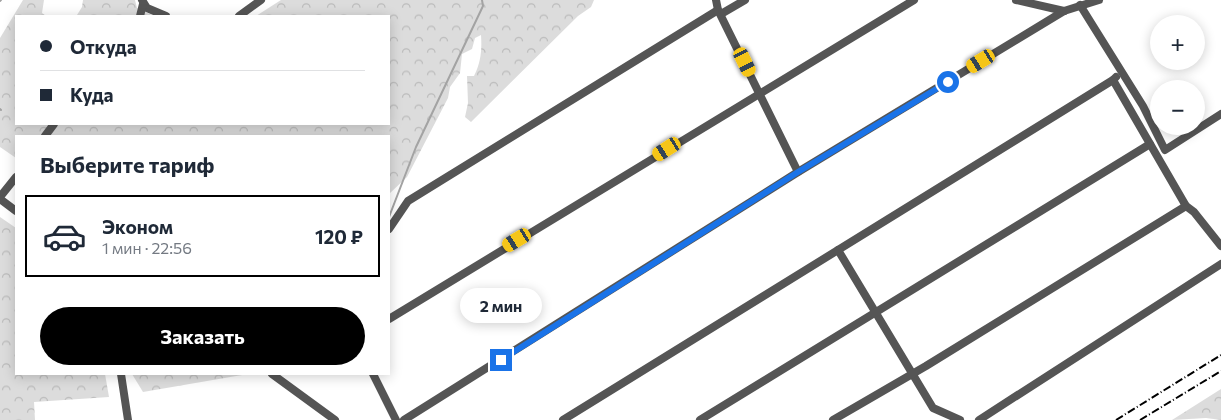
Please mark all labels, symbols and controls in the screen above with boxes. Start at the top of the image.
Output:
map controls [1150,15,1205,135]
button: + [1150,15,1205,70]
text: Откуда [70,35,137,58]
car [731,45,758,79]
car [964,47,997,75]
route start [937,71,959,93]
button: − [1150,80,1205,135]
text: Куда [70,83,114,106]
car [650,135,683,163]
text: Выберите тариф [40,151,214,178]
icon: car [42,214,87,259]
text: Эконом [102,215,173,238]
text: 120 ₽ [315,225,363,248]
car [500,226,533,254]
text: 1 мин · 22:56 [102,238,192,257]
callout: 2 мин [460,288,542,322]
text: 2 мин [480,296,522,315]
button: Заказать [40,307,365,365]
route end [490,349,512,371]

